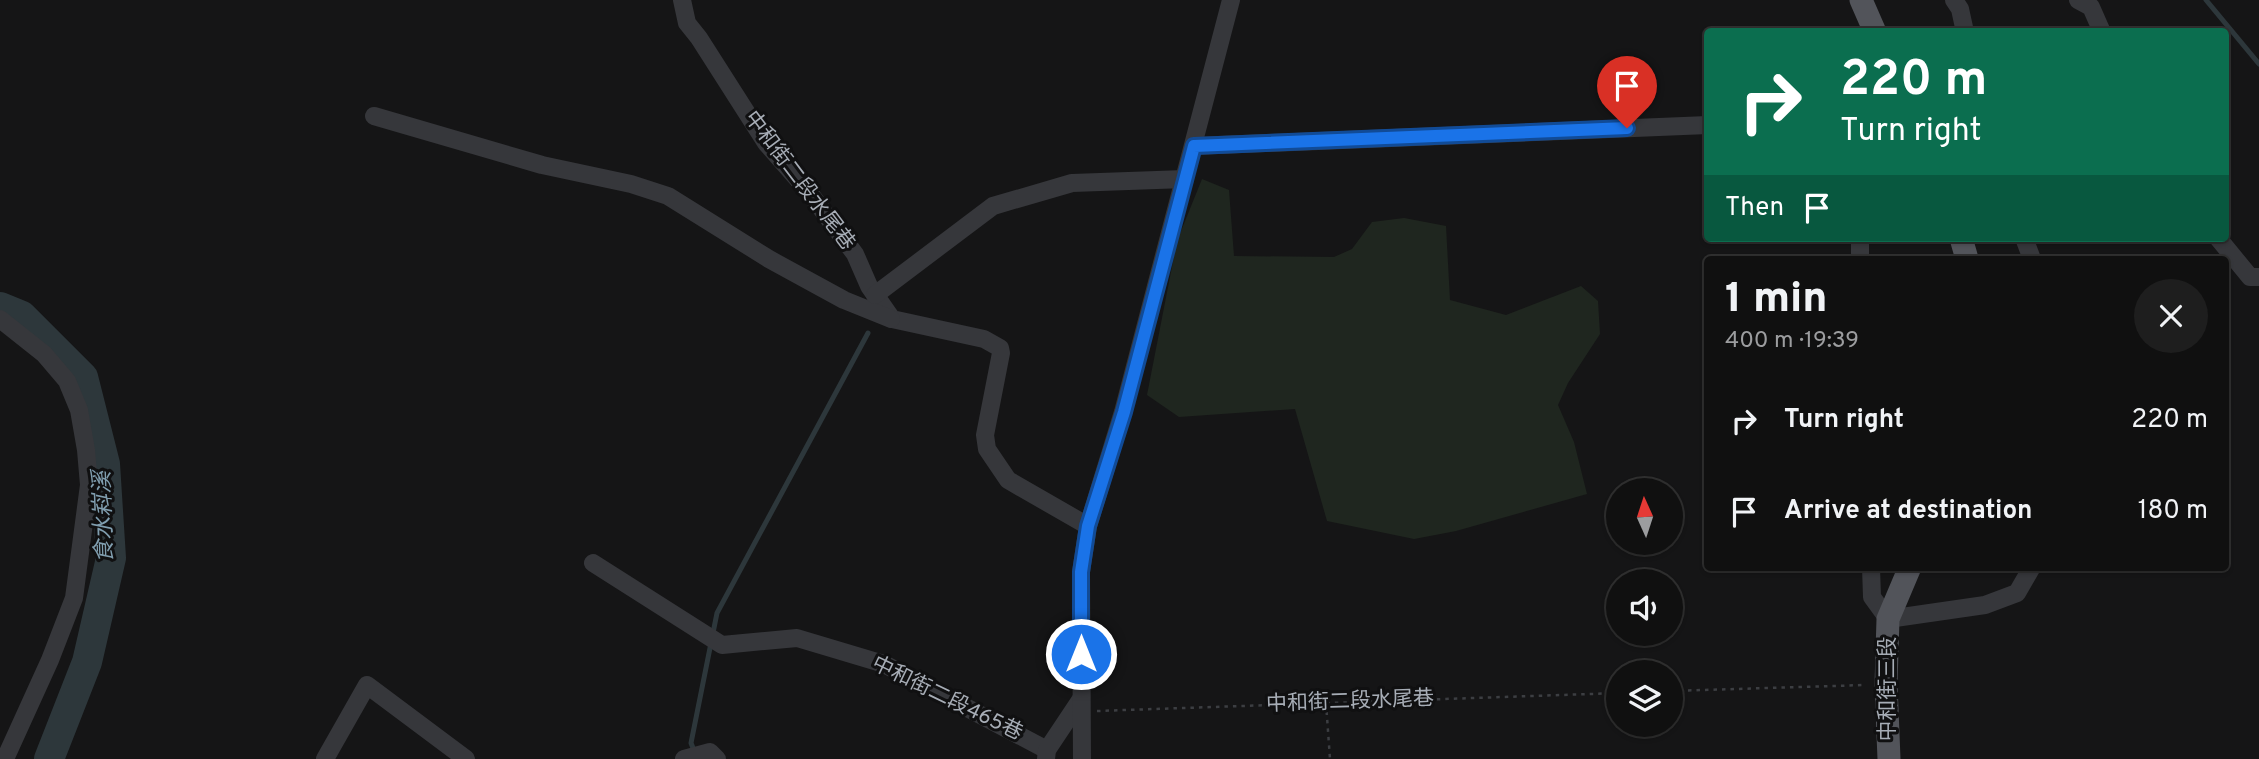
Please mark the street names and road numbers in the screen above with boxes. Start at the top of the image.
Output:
street label: 中和街二段水尾巷 [738,106,860,256]
street label: 中和街三段 [1875,637,1902,742]
street label: 中和街二段465巷 [867,651,1027,747]
street label: 中和街二段水尾巷 [1266,686,1434,718]

